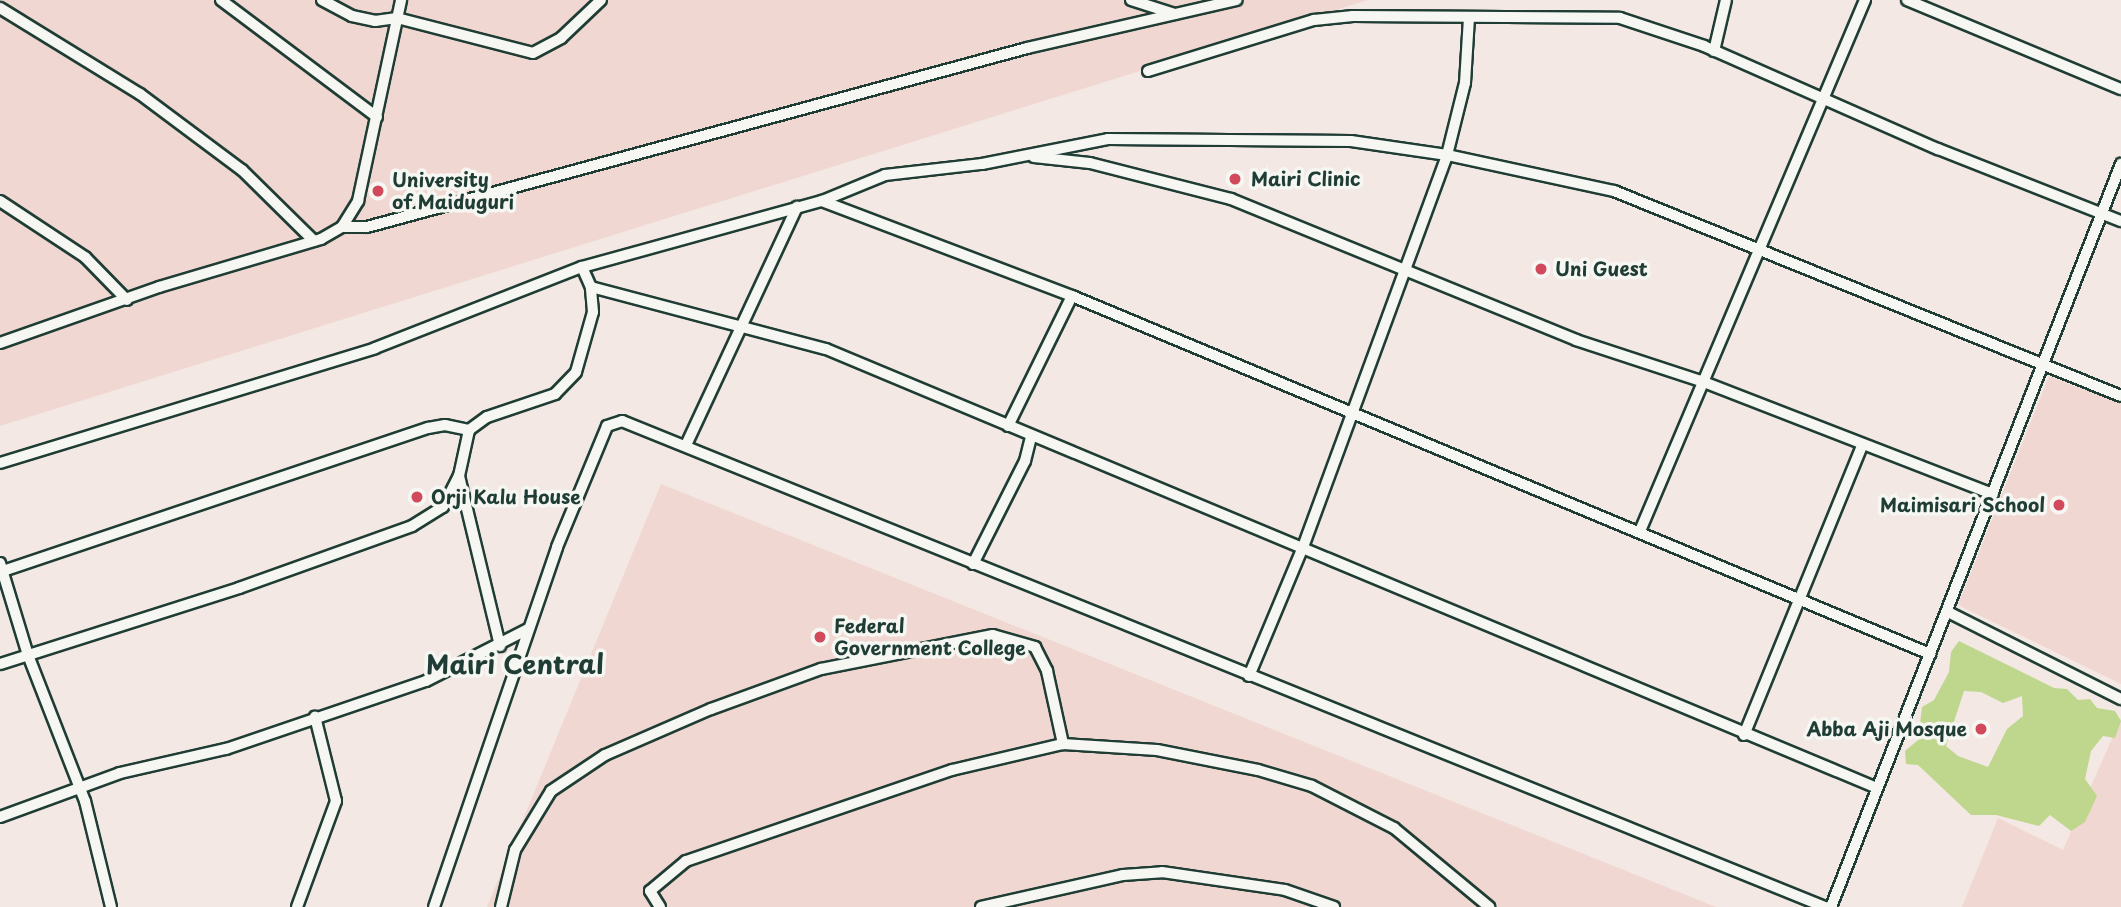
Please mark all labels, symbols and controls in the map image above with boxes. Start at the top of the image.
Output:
place label: Mairi Clinic [1251,168,1361,190]
place label: University of Maiduguri [392,169,514,213]
marker: Mairi Clinic [1225,169,1245,189]
marker: University of Maiduguri [370,183,386,199]
place label: Uni Guest [1555,258,1649,280]
marker: Uni Guest [1533,261,1549,277]
place label: Orji Kalu House [431,486,580,508]
marker: Orji Kalu House [409,489,425,505]
place label: Maimisari School [1880,494,2045,516]
marker: Maimisari School [2051,497,2067,513]
place label: Federal Government College [834,615,1026,659]
marker: Federal Government College [812,629,828,645]
district label: Mairi Central [426,648,604,680]
place label: Abba Aji Mosque [1805,718,1967,740]
marker: Abba Aji Mosque [1973,721,1989,737]

